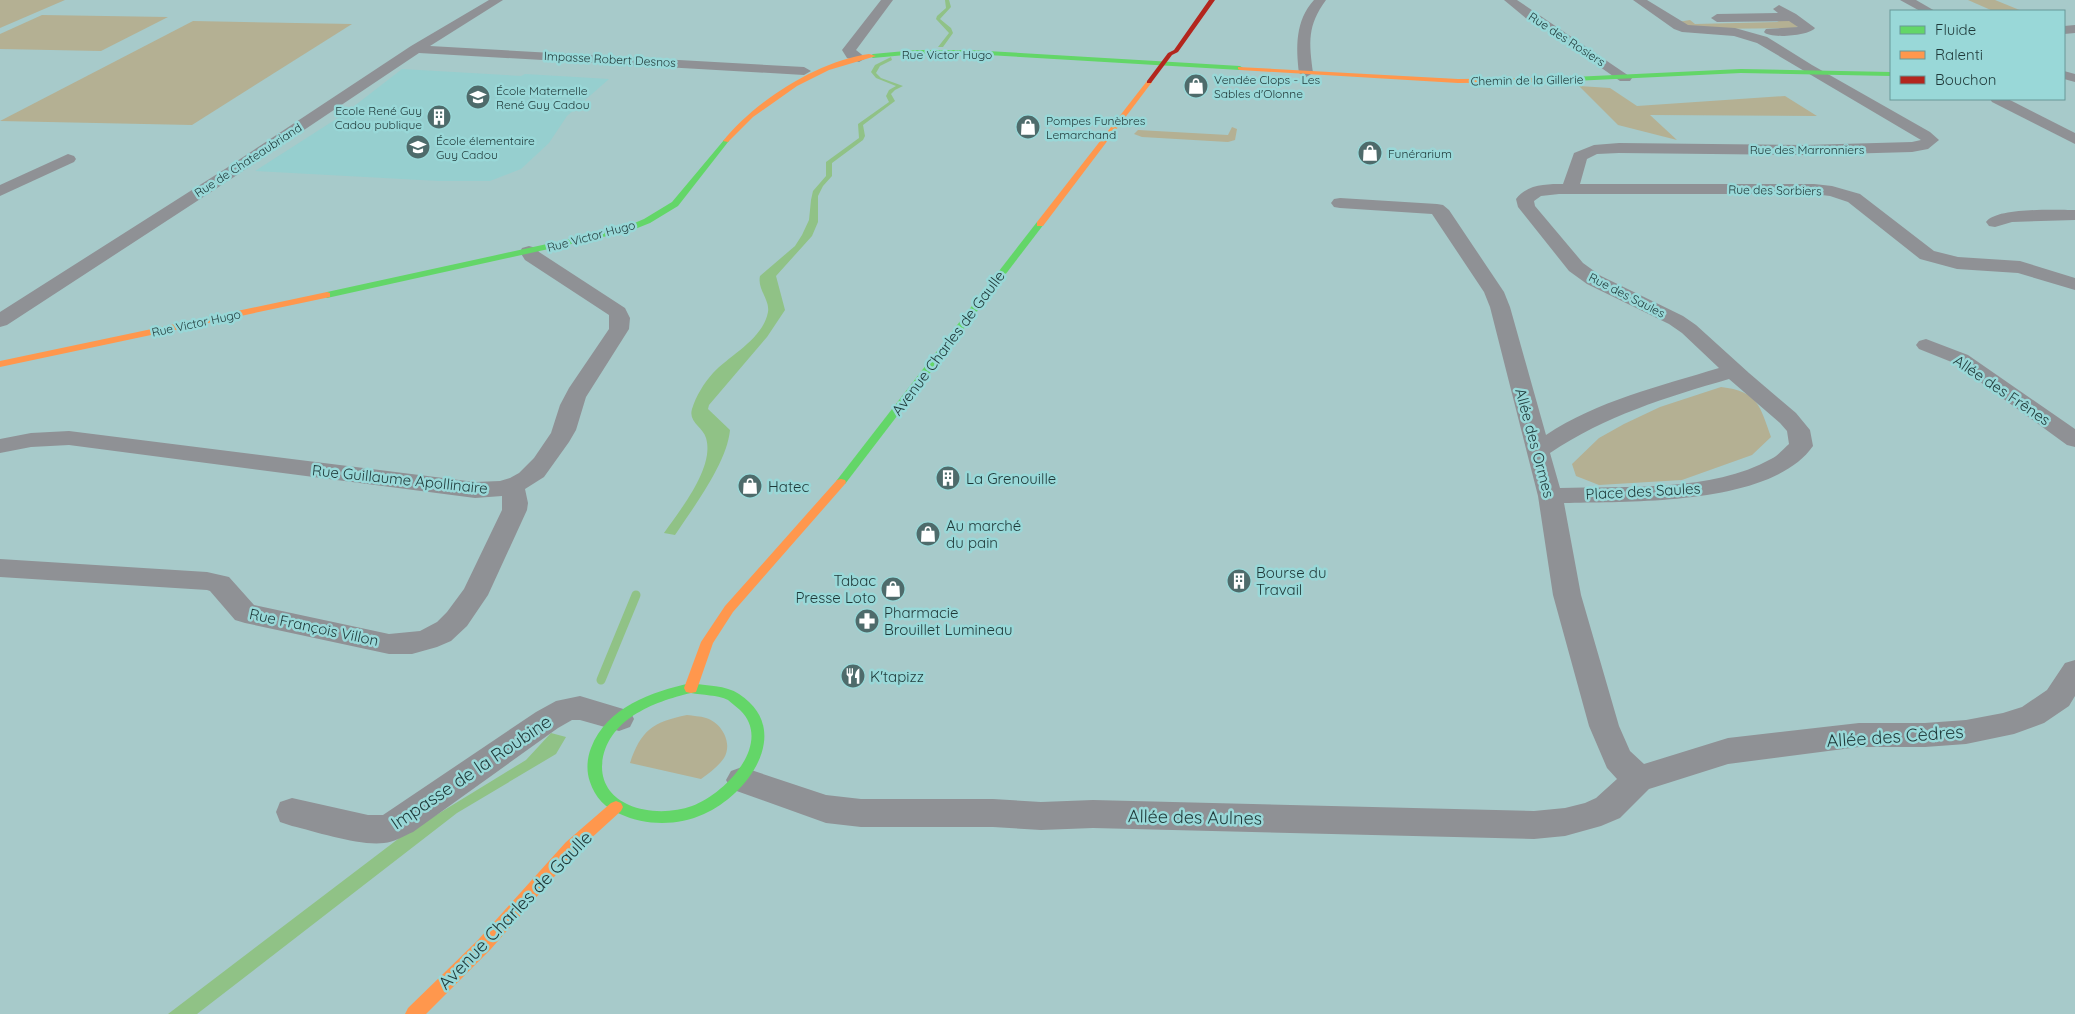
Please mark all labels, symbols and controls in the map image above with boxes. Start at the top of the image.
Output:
street label: Rue des Rosiers [1526,9,1608,70]
legend [1890,10,2065,100]
text: Fluide [1935,20,1976,39]
text: Ralenti [1935,45,1983,64]
street label: Rue Victor Hugo [902,47,992,62]
street label: Impasse Robert Desnos [544,48,677,70]
text: Bouchon [1935,70,1996,89]
place label: Vendée Clops - Les Sables d'Olonne [1214,72,1321,101]
street label: Chemin de la Gillerie [1470,72,1584,88]
shop icon: Vendée Clops - Les Sables d'Olonne [1183,73,1209,99]
place label: École Maternelle René Guy Cadou [496,83,589,112]
school or university icon: École Maternelle René Guy Cadou [465,84,491,110]
place label: Ecole René Guy Cadou publique [335,103,422,132]
building icon: Ecole René Guy Cadou publique [426,104,452,130]
place label: Pompes Funèbres Lemarchand [1046,113,1146,142]
shop icon: Pompes Funèbres Lemarchand [1015,114,1041,140]
street label: Rue de Chateaubriand [192,120,304,200]
place label: École élementaire Guy Cadou [436,133,535,162]
school or university icon: École élementaire Guy Cadou [405,134,431,160]
shop icon: Funérarium [1357,140,1383,166]
street label: Rue des Marronniers [1750,142,1865,157]
place label: Funérarium [1388,146,1452,161]
street label: Rue des Sorbiers [1728,182,1822,198]
street label: Rue Victor Hugo [545,217,637,255]
street label: Avenue Charles de Gaulle [887,267,1009,419]
street label: Rue des Saules [1586,269,1668,321]
street label: Rue Victor Hugo [150,306,242,340]
street label: Allée des Frênes [1950,351,2054,429]
street label: Allée des Ormes [1511,386,1559,500]
street label: Rue Guillaume Apollinaire [311,460,489,498]
building icon: La Grenouille [935,465,961,491]
place label: La Grenouille [966,469,1056,488]
shop icon: Hatec [737,473,763,499]
place label: Hatec [768,477,809,496]
street label: Place des Saules [1585,478,1701,504]
place label: Au marché du pain [946,516,1021,552]
shop icon: Au marché du pain [915,521,941,547]
place label: Bourse du Travail [1256,563,1327,599]
building icon: Bourse du Travail [1226,568,1252,594]
place label: Tabac Presse Loto [795,571,876,607]
shop icon: Tabac Presse Loto [880,576,906,602]
place label: Pharmacie Brouillet Lumineau [884,603,1013,639]
street label: Rue François Villon [248,604,380,650]
pharmacy icon: Pharmacie Brouillet Lumineau [854,608,880,634]
restaurant icon: K'tapizz [840,663,866,689]
place label: K'tapizz [870,667,924,686]
street label: Impasse de la Roubine [386,710,556,834]
street label: Allée des Cèdres [1826,720,1964,752]
street label: Allée des Aulnes [1128,804,1262,830]
street label: Avenue Charles de Gaulle [433,826,597,994]

